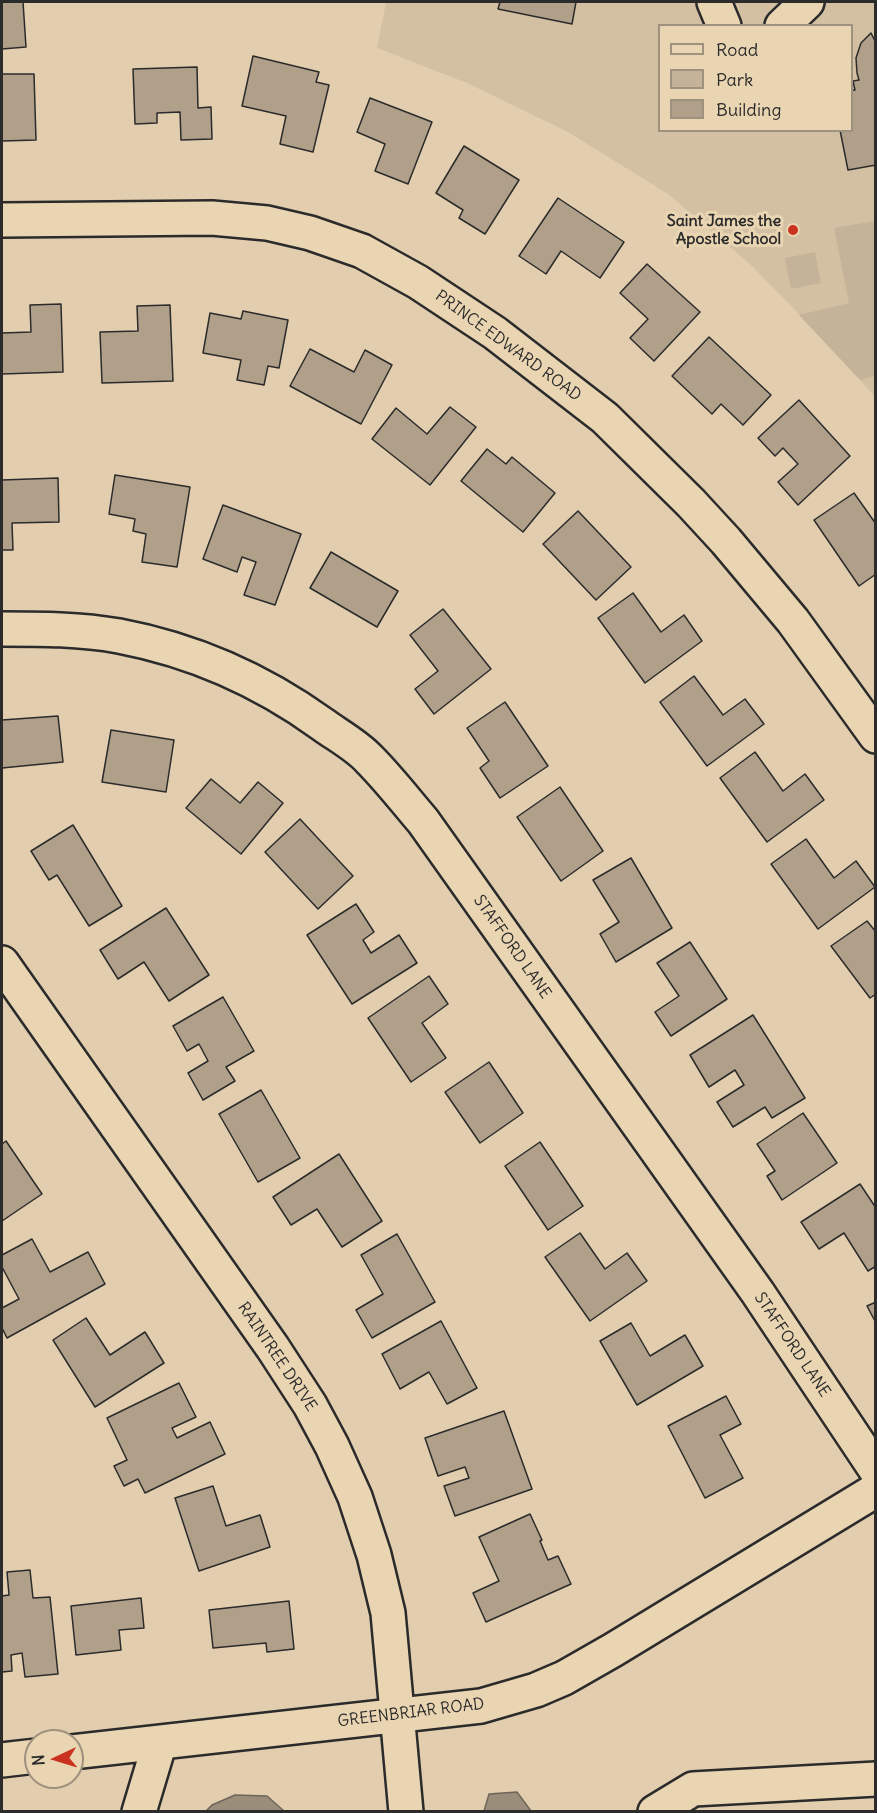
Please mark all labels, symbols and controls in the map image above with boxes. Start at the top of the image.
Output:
legend [658,24,853,132]
text: Road [716,38,758,61]
text: Park [716,68,753,91]
text: Building [716,98,781,121]
place label: Saint James the Apostle School [667,211,781,249]
marker: Saint James the Apostle School [786,223,800,237]
street label: PRINCE EDWARD ROAD [431,287,585,405]
street label: STAFFORD LANE [469,892,555,1002]
street label: STAFFORD LANE [750,1289,834,1401]
street label: RAINTREE DRIVE [233,1299,321,1415]
street label: GREENBRIAR ROAD [337,1694,485,1732]
north arrow [24,1729,84,1789]
text: N [28,1754,48,1766]

